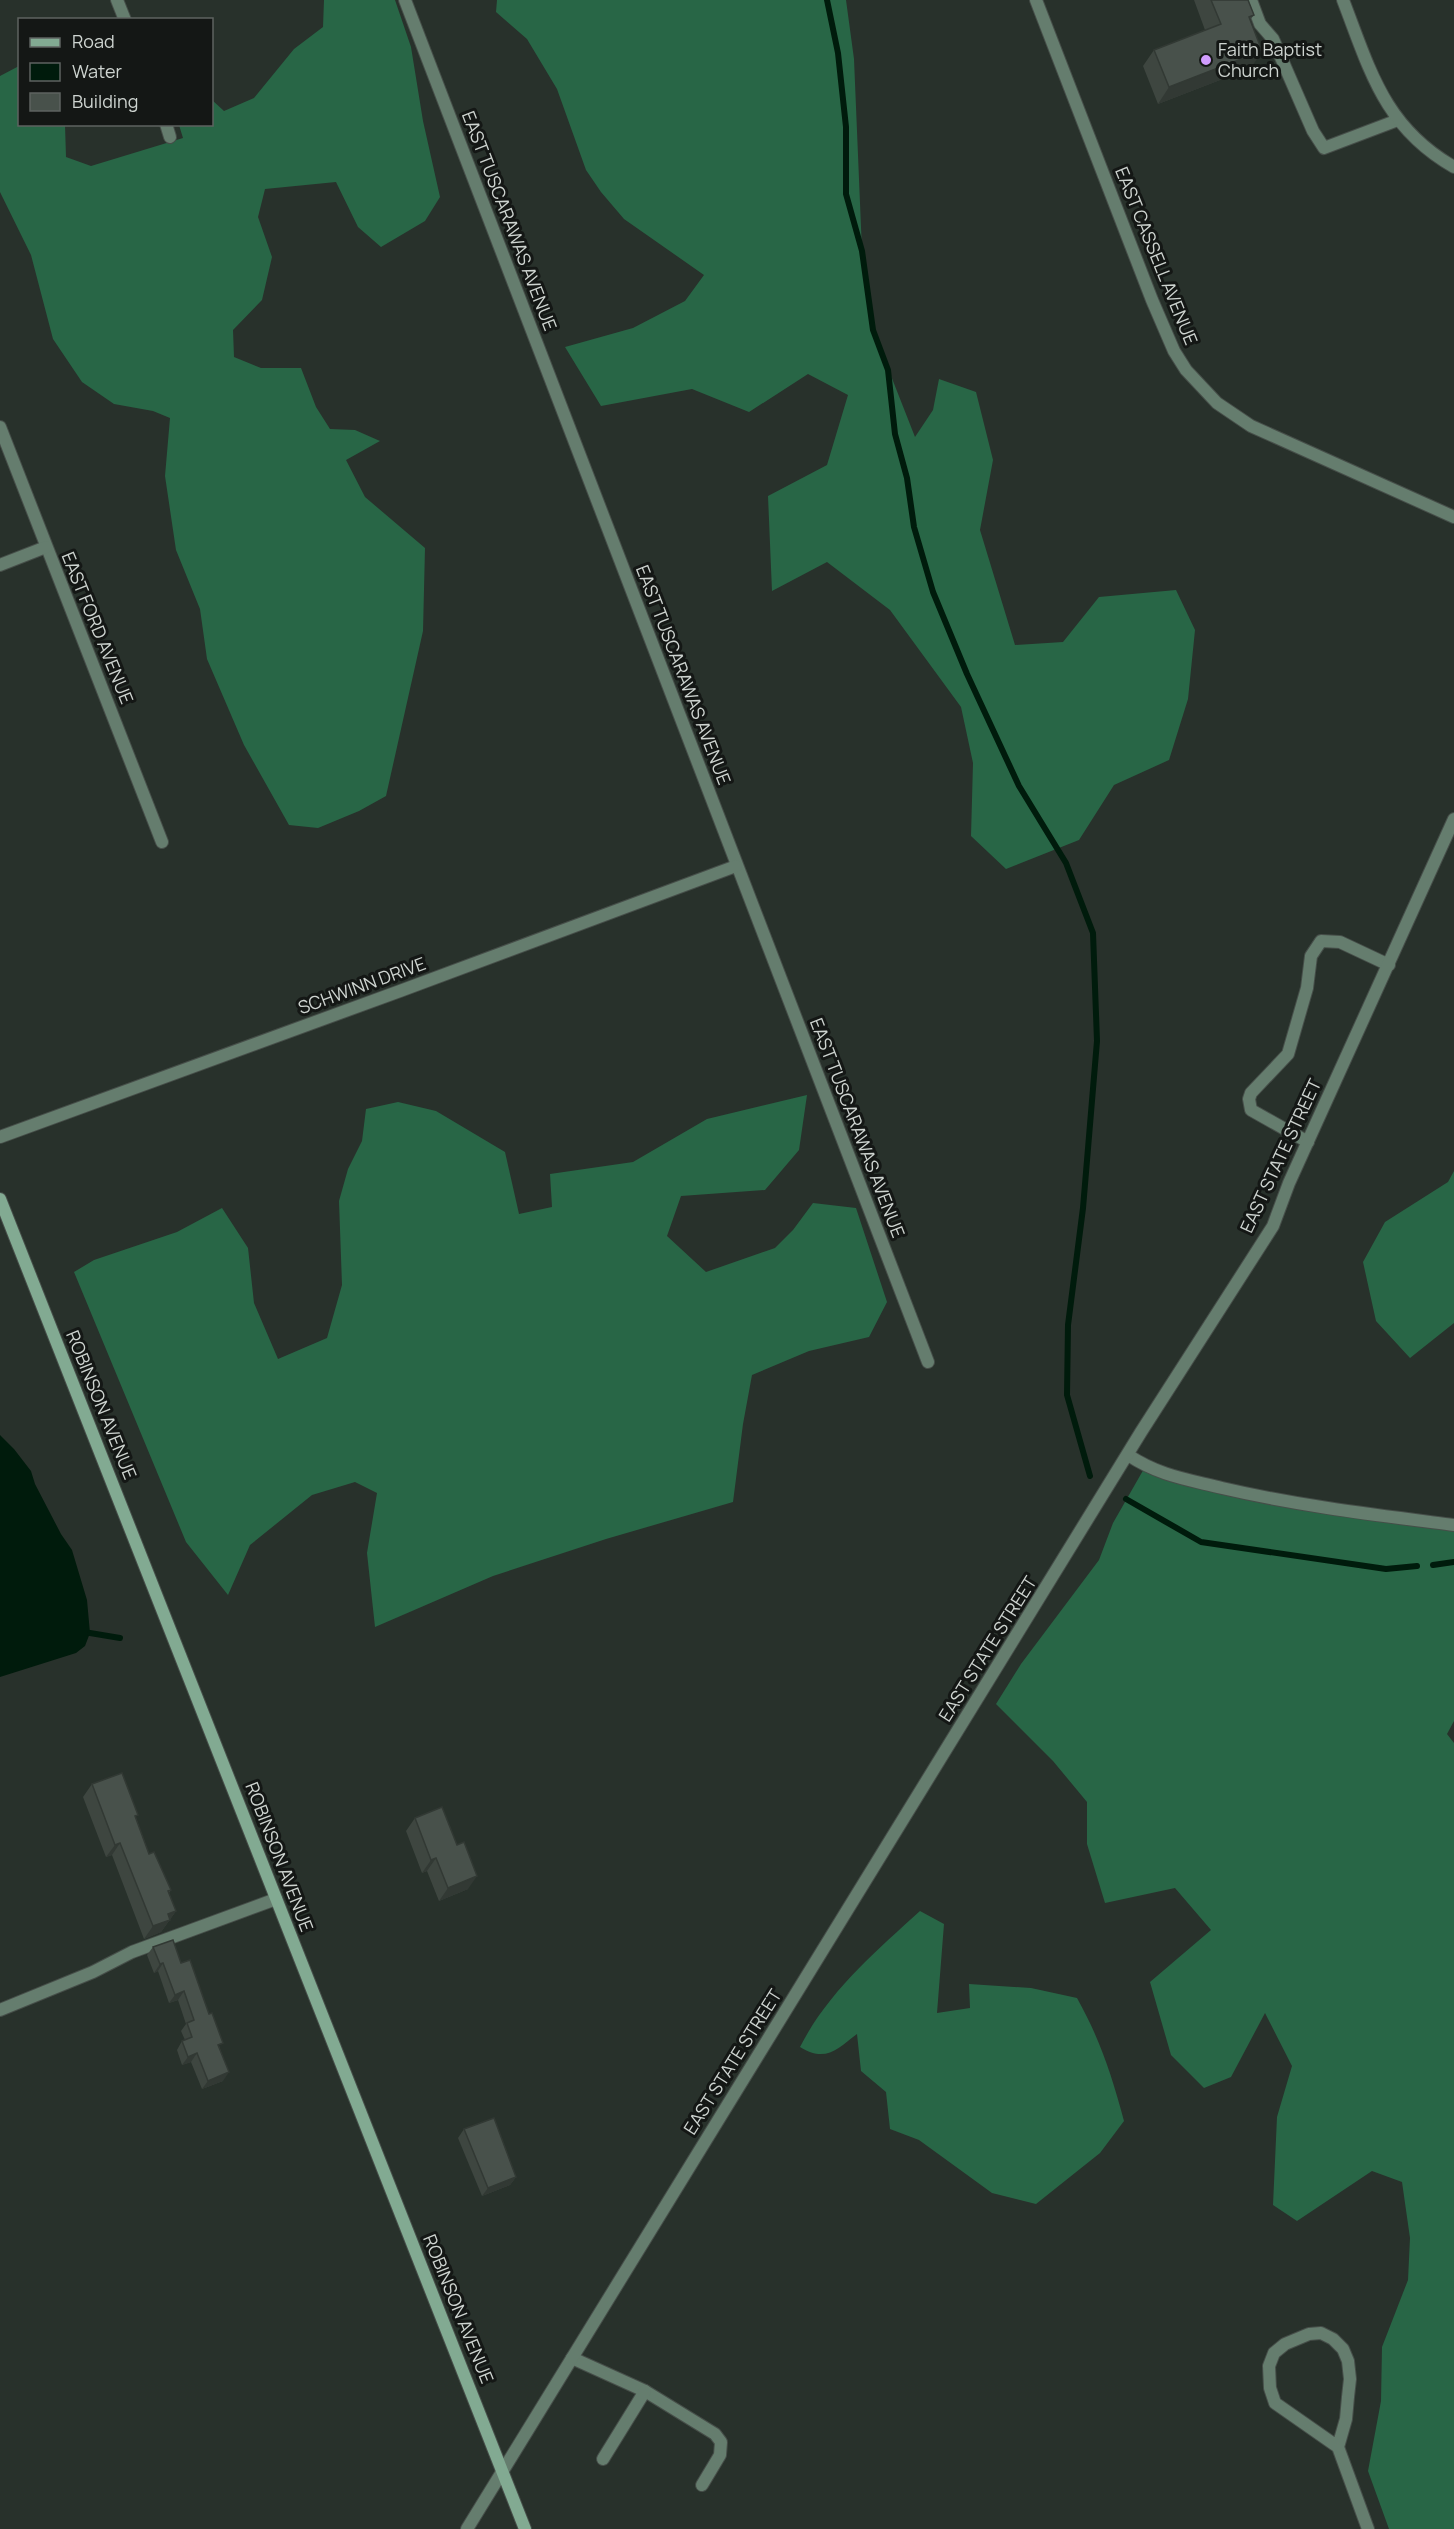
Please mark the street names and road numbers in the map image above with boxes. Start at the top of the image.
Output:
street label: EAST TUSCARAWAS AVENUE [457,107,563,334]
street label: EAST CASSELL AVENUE [1110,163,1204,348]
street label: EAST FORD AVENUE [56,548,139,707]
street label: EAST TUSCARAWAS AVENUE [631,561,737,788]
street label: SCHWINN DRIVE [294,951,429,1019]
street label: EAST TUSCARAWAS AVENUE [805,1014,911,1241]
street label: EAST STATE STREET [1234,1075,1326,1236]
street label: ROBINSON AVENUE [61,1327,143,1483]
street label: EAST STATE STREET [933,1571,1042,1726]
street label: ROBINSON AVENUE [240,1778,320,1935]
street label: EAST STATE STREET [678,1984,787,2139]
street label: ROBINSON AVENUE [418,2231,500,2387]

